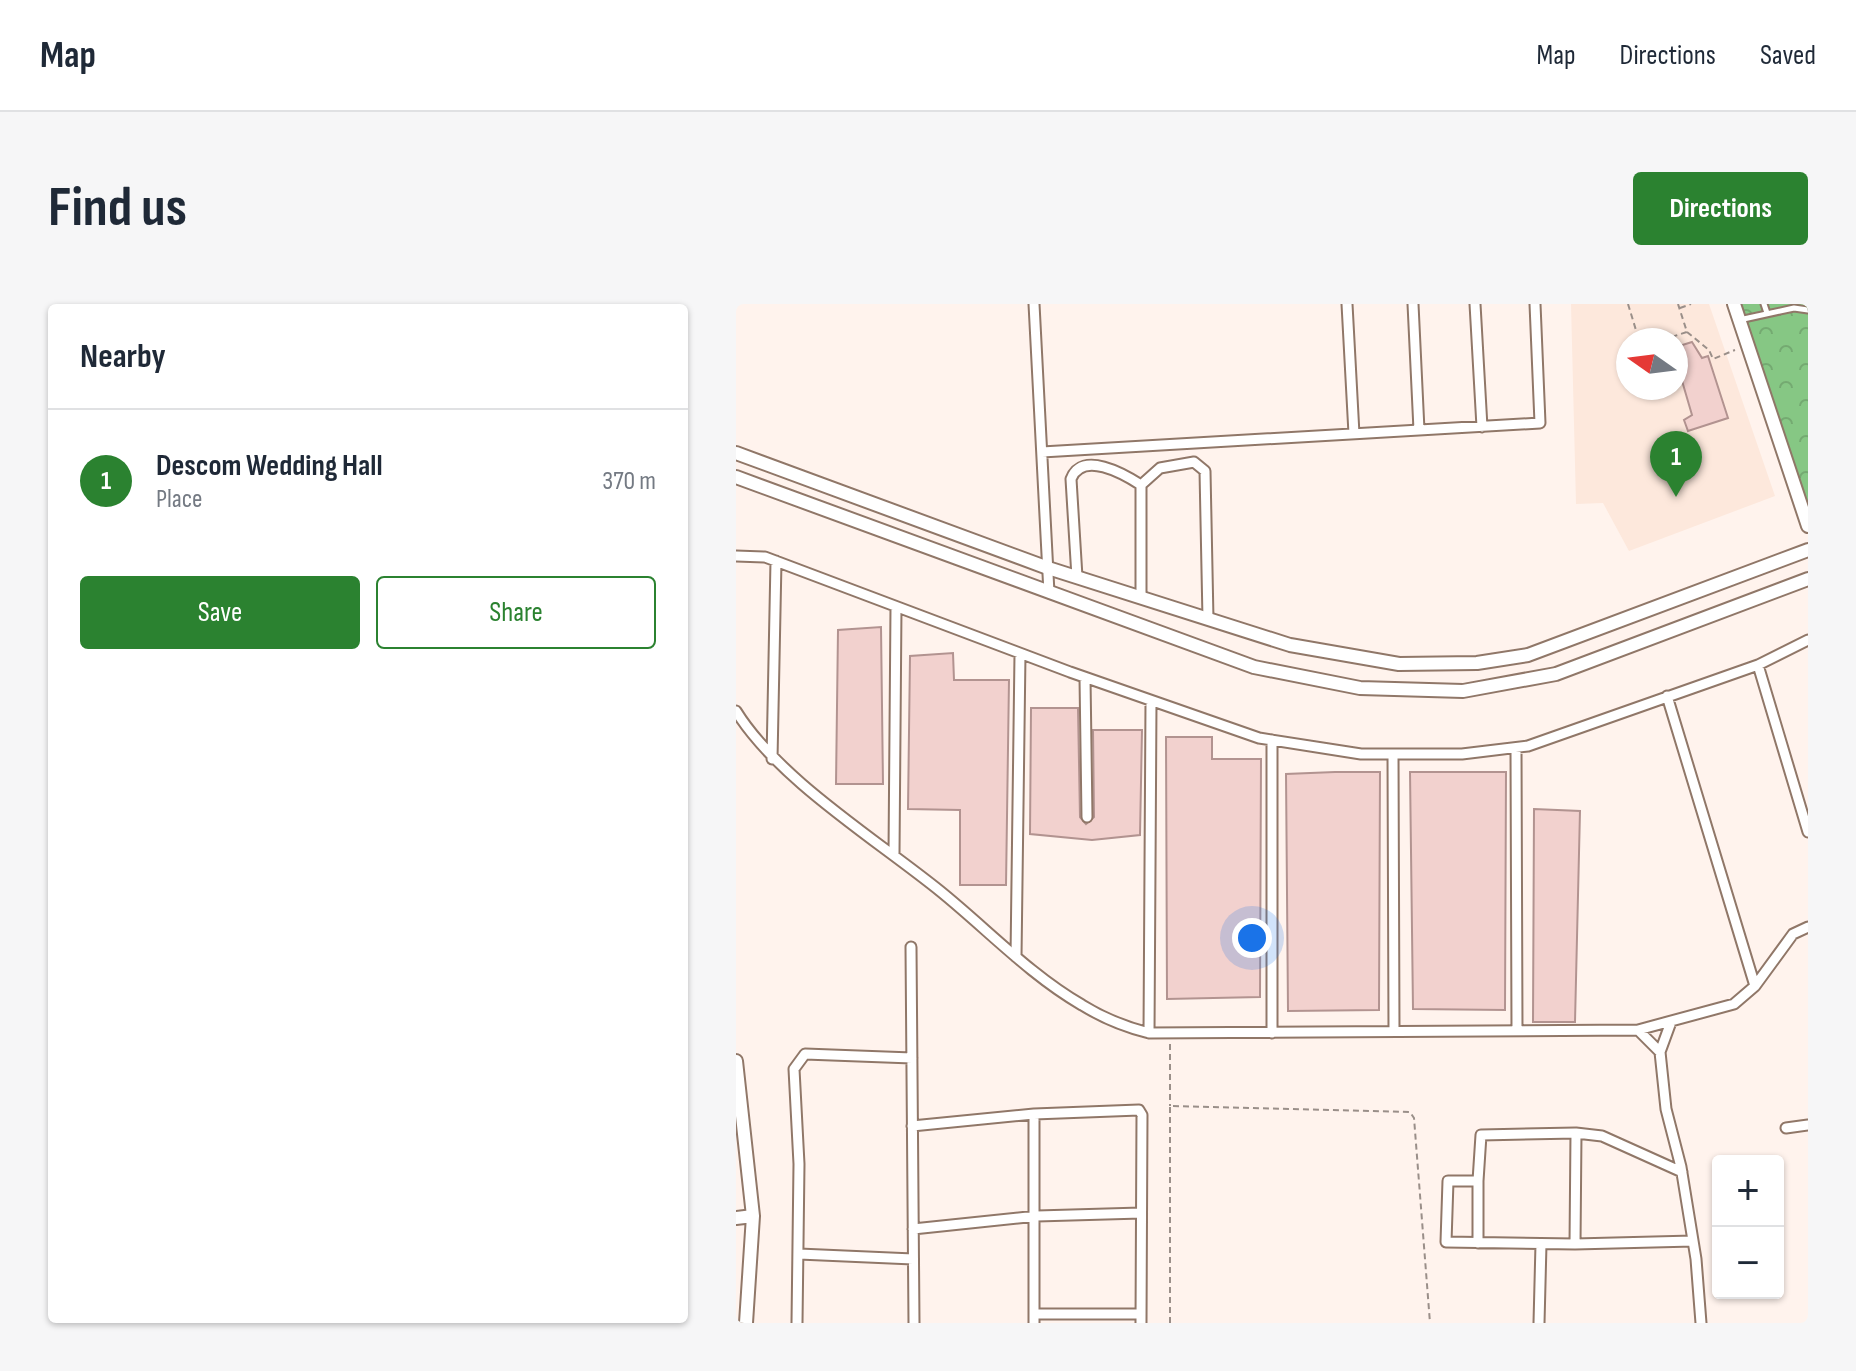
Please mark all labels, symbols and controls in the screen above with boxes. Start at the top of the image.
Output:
text: Map [40,33,96,78]
text: Map [1537,39,1576,72]
text: Directions [1620,39,1716,72]
text: Saved [1760,39,1816,72]
button: Directions [1633,172,1808,245]
text: Find us [48,175,187,242]
north arrow [1616,328,1688,400]
text: Nearby [80,336,166,377]
pin: 1 [1650,431,1702,497]
text: Descom Wedding Hall [156,448,383,484]
text: 1 [101,466,111,497]
text: 370 m [602,466,656,497]
text: Place [156,484,203,515]
button: Save [80,576,360,649]
button: Share [376,576,656,649]
your location [1232,918,1272,958]
map controls [1712,1155,1784,1299]
button: + [1712,1155,1784,1227]
button: − [1712,1227,1784,1299]

